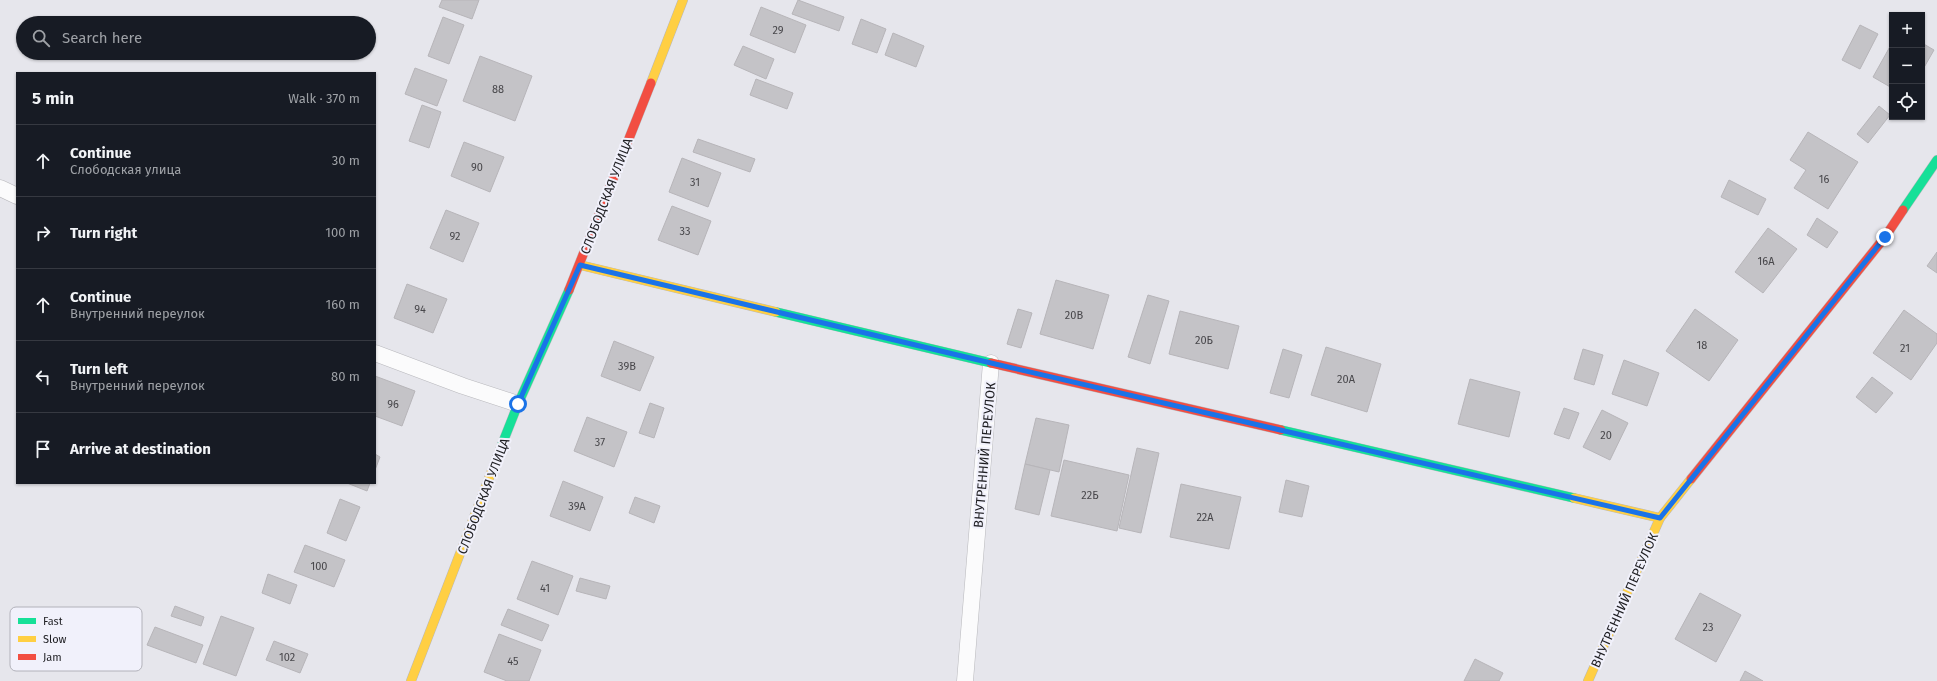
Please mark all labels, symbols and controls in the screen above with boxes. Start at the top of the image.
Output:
map controls [1889,12,1925,120]
button: + [1889,12,1925,48]
search box [16,16,376,60]
house number: 29 [772,24,784,37]
icon: search [30,27,52,49]
text: Search here [62,29,142,47]
button: − [1889,48,1925,84]
house number: 88 [492,83,504,96]
button: locate [1889,84,1925,120]
text: 5 min [32,88,74,109]
text: Walk · 370 m [288,91,360,106]
street label: СЛОБОДСКАЯ УЛИЦА [577,135,636,256]
text: Continue [70,144,131,162]
icon: ahead [32,150,54,172]
text: 30 m [332,153,360,168]
house number: 90 [471,161,483,174]
text: Слободская улица [70,162,181,177]
house number: 16 [1819,173,1829,186]
house number: 31 [690,176,700,189]
icon: right [32,222,54,244]
text: Turn right [70,224,137,242]
text: 100 m [325,225,360,240]
house number: 33 [680,225,690,238]
route end [1876,228,1894,246]
house number: 92 [450,230,460,243]
house number: 16А [1758,255,1775,268]
text: Continue [70,288,131,306]
icon: ahead [32,294,54,316]
text: 160 m [326,297,360,312]
house number: 94 [414,303,426,316]
text: Внутренний переулок [70,306,205,321]
house number: 20В [1065,309,1083,322]
house number: 20Б [1195,334,1214,347]
house number: 18 [1697,339,1707,352]
house number: 21 [1900,342,1910,355]
text: Turn left [70,360,128,378]
house number: 39В [618,360,636,373]
icon: left [32,366,54,388]
text: 80 m [331,369,360,384]
house number: 20А [1337,373,1356,386]
text: Внутренний переулок [70,378,205,393]
street label: ВНУТРЕННИЙ ПЕРЕУЛОК [971,381,998,528]
route start [509,395,527,413]
house number: 96 [387,398,399,411]
house number: 20 [1600,429,1612,442]
street label: СЛОБОДСКАЯ УЛИЦА [454,435,513,556]
house number: 37 [595,436,605,449]
icon: arrive [32,438,54,460]
text: Arrive at destination [70,440,211,458]
house number: 22Б [1081,489,1099,502]
house number: 39А [568,500,586,513]
house number: 22А [1196,511,1214,524]
street label: ВНУТРЕННИЙ ПЕРЕУЛОК [1588,530,1661,670]
house number: 100 [310,560,328,573]
house number: 41 [540,582,550,595]
legend [10,607,142,671]
text: Fast [43,615,63,628]
house number: 23 [1703,621,1713,634]
text: Slow [43,633,67,646]
text: Jam [43,651,62,664]
house number: 102 [279,651,295,664]
house number: 45 [507,655,519,668]

